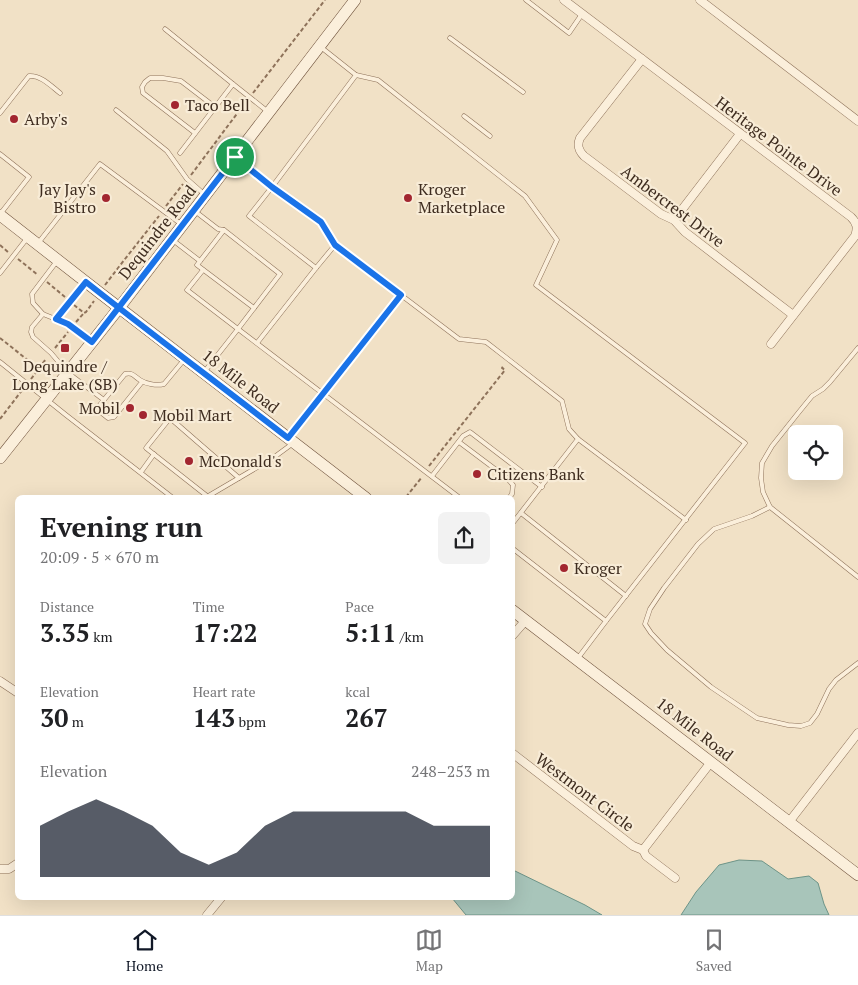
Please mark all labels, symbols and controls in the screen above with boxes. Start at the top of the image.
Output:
street label: Heritage Pointe Drive [711,91,847,201]
place label: Taco Bell [185,94,250,116]
marker: Taco Bell [169,99,181,111]
place label: Arby's [24,108,68,130]
marker: Arby's [8,113,20,125]
pin [214,136,256,178]
icon: arrive [221,143,249,171]
street label: Ambercrest Drive [617,160,729,252]
place label: Jay Jay's Bistro [39,178,96,218]
place label: Kroger Marketplace [418,178,505,218]
street label: Dequindre Road [113,180,201,284]
marker: Jay Jay's Bistro [100,192,112,204]
marker: Kroger Marketplace [402,192,414,204]
marker: Dequindre / Long Lake (SB) [59,342,71,354]
street label: 18 Mile Road [198,344,284,418]
place label: Dequindre / Long Lake (SB) [12,355,118,395]
place label: Mobil [79,397,120,419]
marker: Mobil [124,402,136,414]
place label: Mobil Mart [153,404,232,426]
marker: Mobil Mart [137,409,149,421]
map controls [788,425,843,480]
button: locate [788,425,843,480]
place label: McDonald's [199,450,282,472]
marker: McDonald's [183,455,195,467]
place label: Citizens Bank [487,463,585,485]
marker: Citizens Bank [471,468,483,480]
text: Evening run [40,508,203,545]
button: share [438,512,490,564]
text: 20:09 · 5 × 670 m [40,546,159,568]
place label: Kroger [574,557,623,579]
marker: Kroger [558,562,570,574]
text: Distance [40,597,94,616]
text: Time [193,597,225,616]
text: Pace [345,597,374,616]
text: 3.35 [40,616,90,649]
text: 17:22 [193,616,258,649]
text: 5:11 [345,616,396,649]
text: km [90,627,113,646]
text: /km [396,627,424,646]
text: Elevation [40,682,99,701]
text: Heart rate [193,682,256,701]
text: kcal [345,682,370,701]
street label: 18 Mile Road [652,692,738,766]
text: 30 [40,701,68,734]
text: 143 [193,701,235,734]
text: 267 [345,701,388,734]
text: m [68,712,84,731]
text: bpm [235,712,266,731]
street label: Westmont Circle [531,748,639,836]
text: Elevation [40,760,107,782]
text: 248–253 m [411,760,490,782]
tab: Home [126,926,163,975]
tab: Map [415,926,443,975]
tab: Saved [696,926,732,975]

